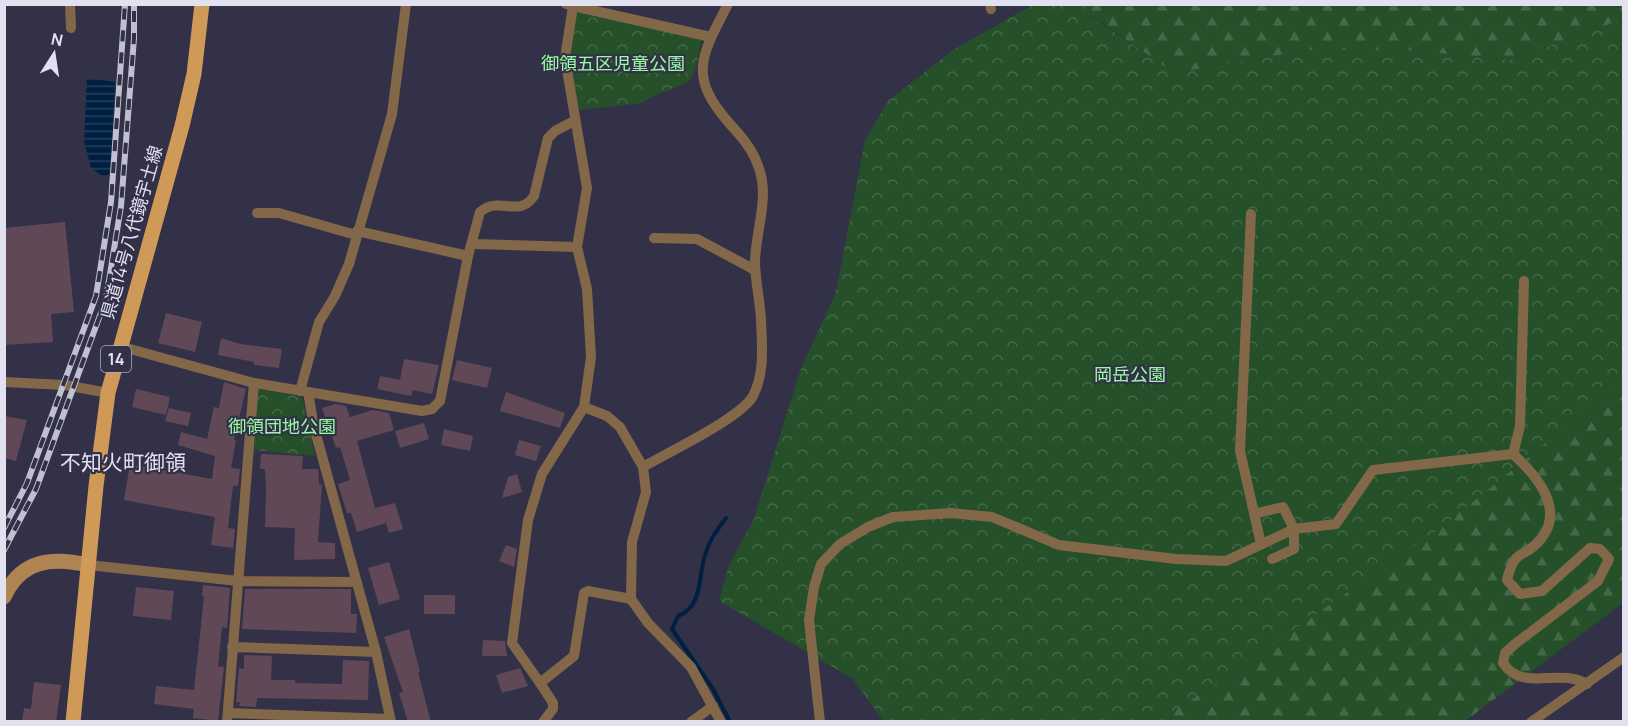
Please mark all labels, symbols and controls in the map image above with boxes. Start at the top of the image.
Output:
north arrow [24,24,84,84]
text: N [49,27,65,51]
park label: 御領五区児童公園 [541,51,685,75]
street label: 県道14号八代鏡宇土線 [95,142,167,322]
road number: 14 [101,346,131,372]
park label: 岡岳公園 [1094,362,1166,386]
park label: 御領団地公園 [228,414,336,438]
district label: 不知火町御領 [60,448,186,476]

